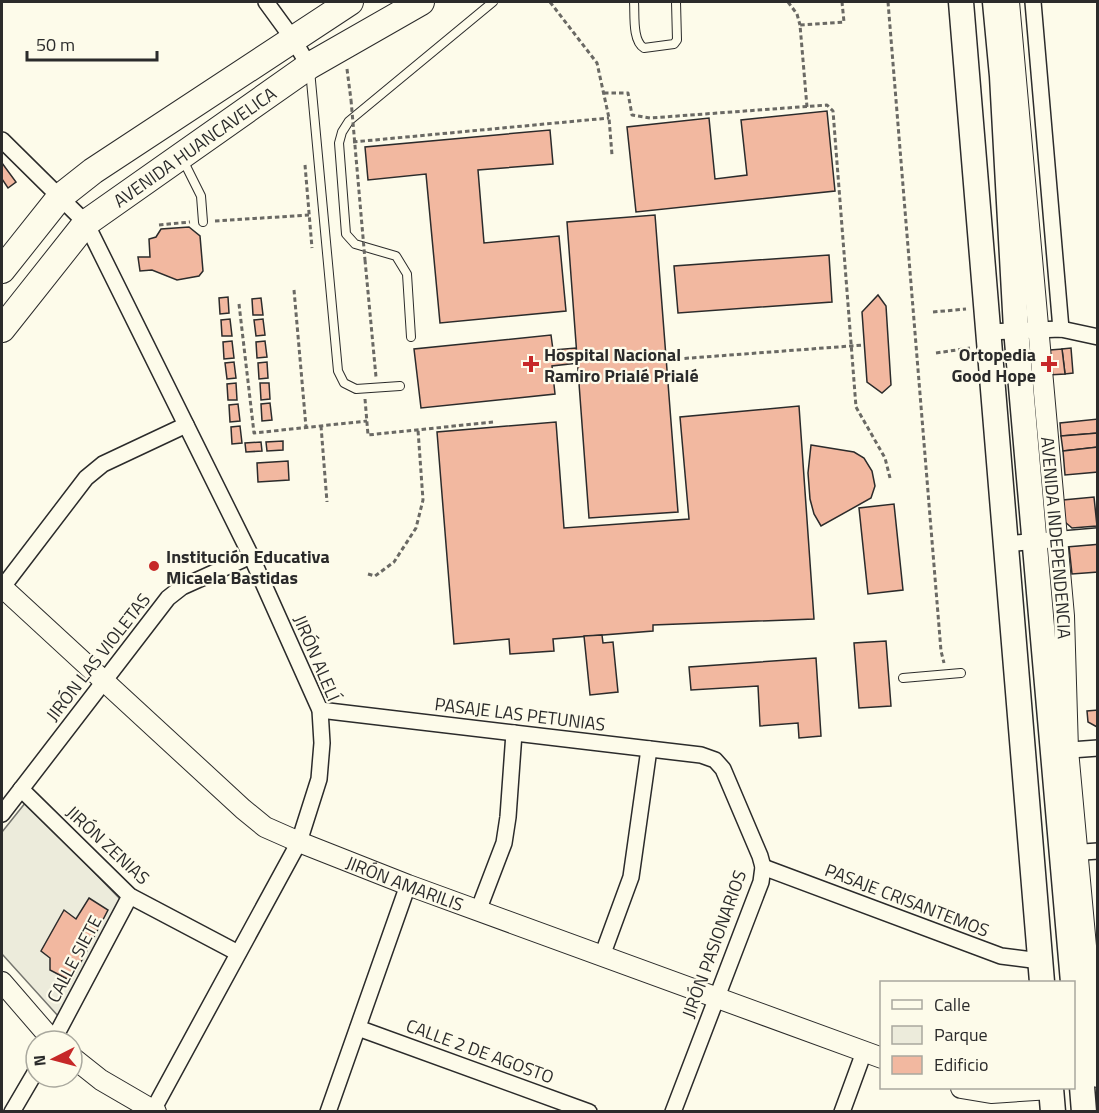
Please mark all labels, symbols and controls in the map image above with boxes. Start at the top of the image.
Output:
scale bar [27,24,158,62]
text: 50 m [36,31,75,58]
street label: AVENIDA HUANCAVELICA [107,80,282,213]
place label: Hospital Nacional Ramiro Prialé Prialé [544,341,699,389]
place label: Ortopedia Good Hope [951,341,1036,389]
marker: Hospital Nacional Ramiro Prialé Prialé [522,355,540,373]
marker: Ortopedia Good Hope [1040,355,1058,373]
street label: AVENIDA INDEPENDENCIA [1034,435,1078,640]
place label: Institución Educativa Micaela Bastidas [166,543,330,591]
marker: Institución Educativa Micaela Bastidas [147,559,161,573]
street label: JIRÓN LAS VIOLETAS [39,587,157,727]
street label: JIRÓN ALELÍ [287,611,347,706]
street label: PASAJE LAS PETUNIAS [433,690,607,738]
street label: JIRÓN ZENIAS [60,799,156,891]
street label: JIRÓN AMARILIS [342,848,468,918]
street label: PASAJE CRISANTEMOS [821,856,993,944]
street label: JIRÓN PASIONARIOS [675,866,753,1022]
street label: CALLE SIETE [40,911,108,1007]
legend [880,981,1075,1089]
text: Calle [934,991,970,1018]
street label: CALLE 2 DE AGOSTO [402,1012,558,1090]
text: Parque [934,1021,988,1048]
north arrow [24,1029,84,1089]
text: Edificio [934,1051,988,1078]
text: N [27,1054,52,1067]

